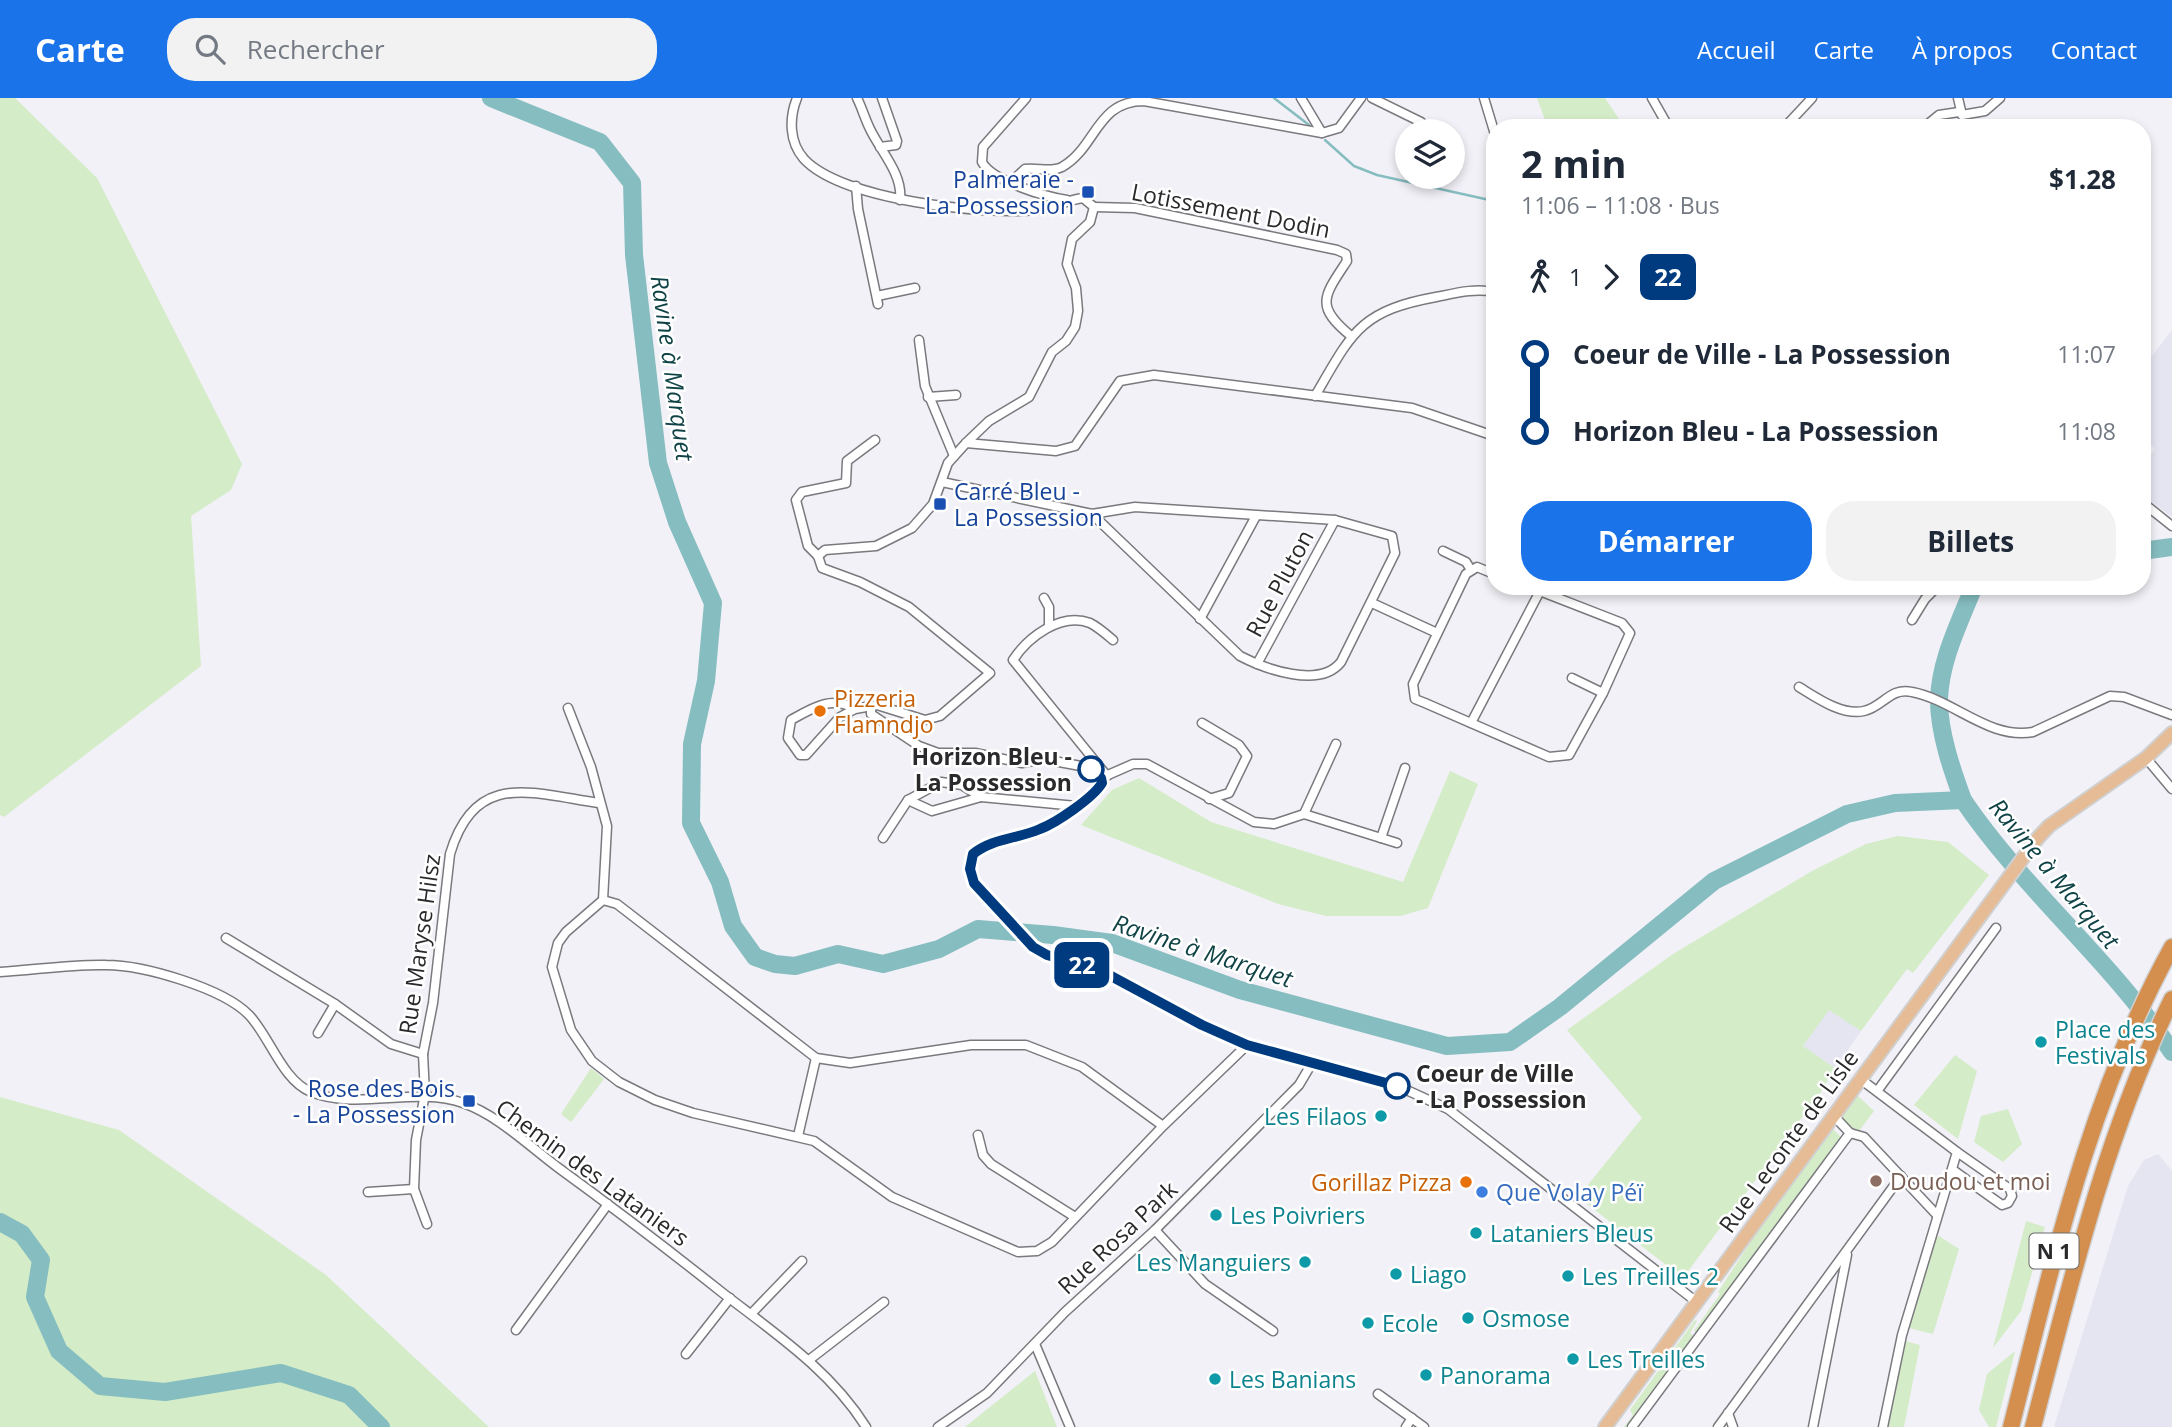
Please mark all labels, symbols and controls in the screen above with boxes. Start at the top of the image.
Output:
search box [167,18,657,81]
text: Carte [35,27,125,72]
icon: search [191,30,229,68]
text: Rechercher [247,31,385,67]
text: Accueil [1697,33,1776,66]
text: Carte [1814,33,1874,66]
text: À propos [1912,33,2013,66]
text: Contact [2051,33,2137,66]
map controls [1395,119,1465,189]
button: layers [1395,119,1465,189]
text: 2 min [1521,137,1626,189]
text: $1.28 [2049,161,2116,197]
place label: Palmeraie - La Possession [925,163,1074,221]
street label: Lotissement Dodin [1129,175,1333,245]
marker: Palmeraie - La Possession [1080,184,1096,200]
text: 11:06 – 11:08 · Bus [1521,189,1720,221]
icon: walk [1521,258,1559,296]
icon: forward [1592,258,1630,296]
text: 22 [1654,260,1682,293]
text: 1 [1569,261,1582,293]
water label: Ravine à Marquet [644,273,702,464]
text: Coeur de Ville - La Possession [1573,336,1951,372]
text: 11:07 [2057,338,2116,370]
text: Horizon Bleu - La Possession [1573,413,1939,449]
text: 11:08 [2057,415,2116,447]
place label: Carré Bleu - La Possession [954,475,1103,533]
marker: Carré Bleu - La Possession [932,496,948,512]
button: Démarrer [1521,501,1812,581]
button: Billets [1826,501,2116,581]
street label: Rue Pluton [1237,524,1321,642]
place label: Pizzeria Flamndjo [834,682,934,740]
marker: Pizzeria Flamndjo [812,703,828,719]
place label: Horizon Bleu - La Possession [912,740,1072,798]
marker: Horizon Bleu - La Possession [1078,756,1104,782]
water label: Ravine à Marquet [1982,791,2128,956]
street label: Rue Maryse Hilsz [391,852,447,1036]
water label: Ravine à Marquet [1109,905,1298,995]
line badge: 22 [1050,942,1114,988]
text: 22 [1068,948,1096,981]
place label: Place des Festivals [2055,1013,2155,1071]
marker: Place des Festivals [2033,1034,2049,1050]
street label: Rue Leconte de Lisle [1711,1043,1865,1239]
place label: Coeur de Ville - La Possession [1416,1057,1587,1115]
place label: Rose des Bois - La Possession [293,1072,455,1130]
marker: Coeur de Ville - La Possession [1384,1073,1410,1099]
street label: Chemin des Lataniers [490,1091,696,1253]
marker: Rose des Bois - La Possession [461,1093,477,1109]
place label: Les Filaos [1264,1100,1367,1132]
marker: Les Filaos [1373,1108,1389,1124]
place label: Doudou et moi [1890,1165,2051,1197]
place label: Gorillaz Pizza [1311,1166,1452,1198]
street label: Rue Rosa Park [1050,1173,1184,1301]
marker: Doudou et moi [1868,1173,1884,1189]
marker: Gorillaz Pizza [1458,1174,1474,1190]
place label: Que Volay Péï [1496,1176,1644,1208]
marker: Que Volay Péï [1474,1184,1490,1200]
place label: Les Poivriers [1230,1199,1365,1231]
marker: Les Poivriers [1208,1207,1224,1223]
place label: Lataniers Bleus [1490,1217,1654,1249]
marker: Lataniers Bleus [1468,1225,1484,1241]
road number: N 1 [2030,1234,2078,1268]
place label: Les Manguiers [1136,1246,1291,1278]
marker: Les Manguiers [1297,1254,1313,1270]
place label: Liago [1410,1258,1467,1290]
place label: Les Treilles 2 [1582,1260,1719,1292]
marker: Liago [1388,1266,1404,1282]
marker: Les Treilles 2 [1560,1268,1576,1284]
place label: Osmose [1482,1302,1570,1334]
place label: Ecole [1382,1307,1438,1339]
marker: Osmose [1460,1310,1476,1326]
marker: Ecole [1360,1315,1376,1331]
place label: Les Treilles [1587,1343,1705,1375]
marker: Les Treilles [1565,1351,1581,1367]
place label: Panorama [1440,1359,1551,1391]
place label: Les Banians [1229,1363,1356,1395]
marker: Panorama [1418,1367,1434,1383]
marker: Les Banians [1207,1371,1223,1387]

